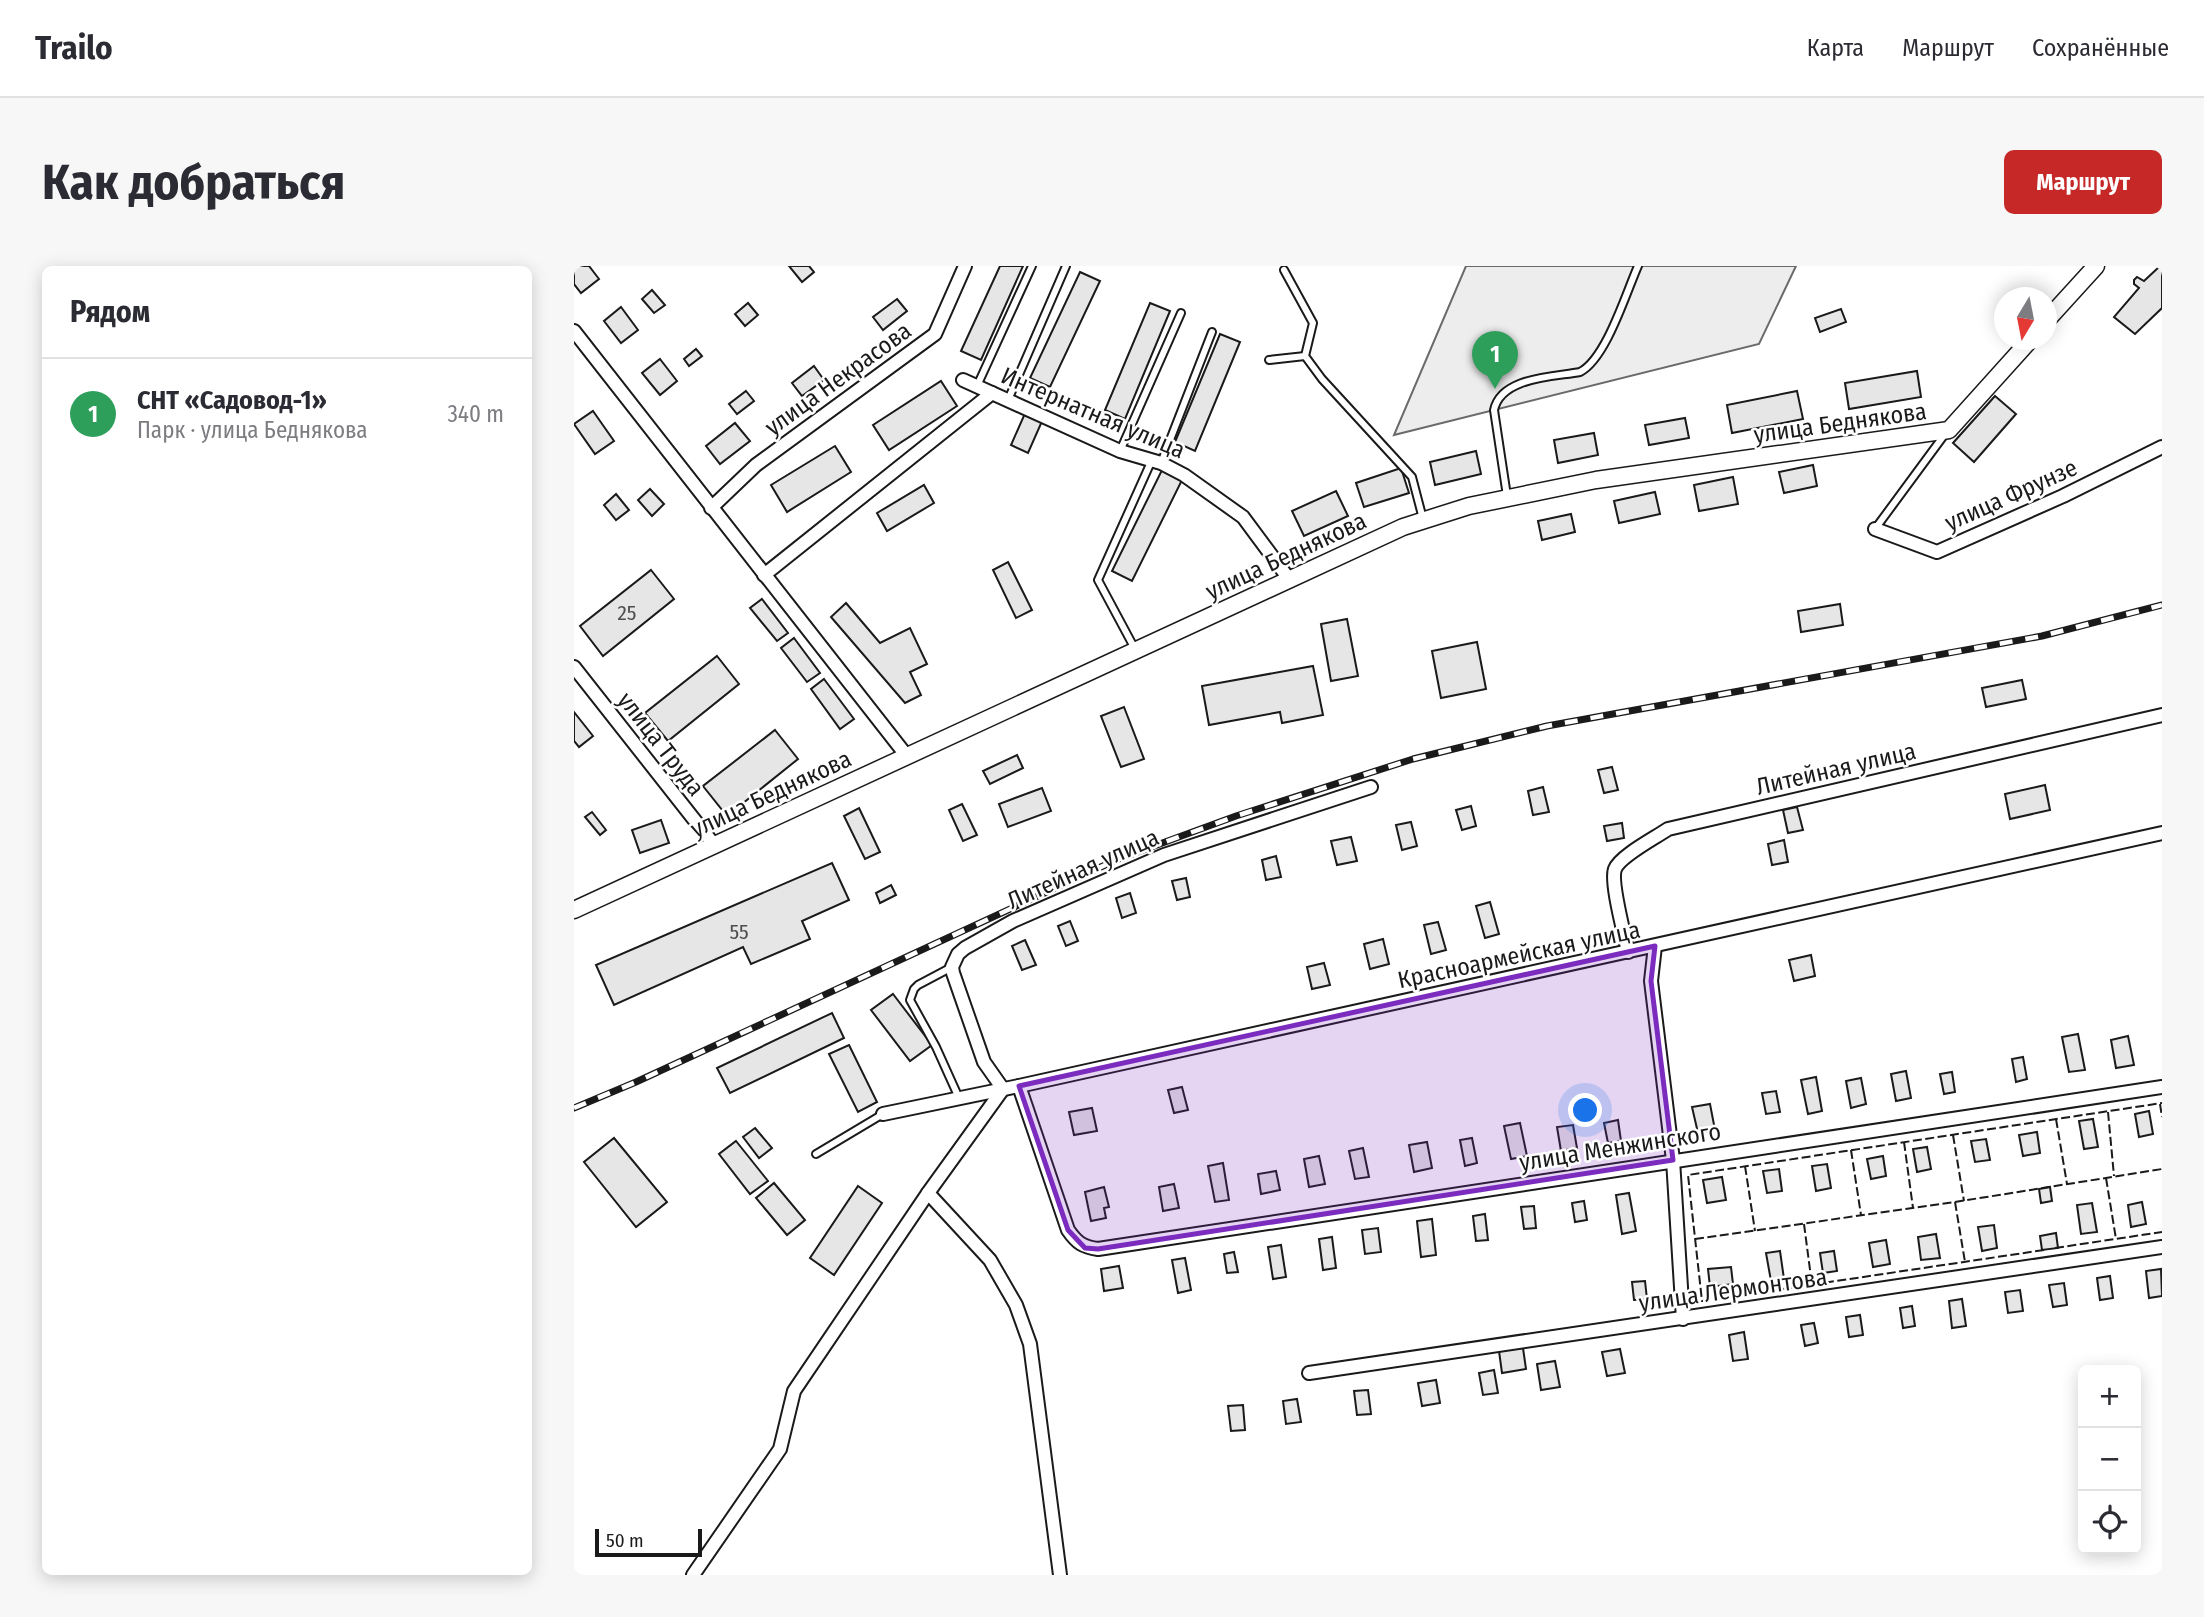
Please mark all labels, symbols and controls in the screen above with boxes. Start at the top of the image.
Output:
text: Trailo [35,28,113,68]
text: Карта [1807,34,1864,62]
text: Маршрут [1902,34,1994,62]
text: Сохранённые [2032,34,2169,62]
button: Маршрут [2004,150,2162,214]
text: Как добраться [42,153,345,212]
north arrow [1994,287,2057,350]
text: Рядом [70,294,150,330]
street label: улица Некрасова [759,317,917,441]
pin: 1 [1472,331,1518,389]
street label: Интернатная улица [997,362,1189,464]
text: СНТ «Садовод-1» [137,385,327,416]
street label: улица Беднякова [1752,397,1928,449]
text: 1 [88,400,98,428]
text: 340 m [448,400,504,428]
text: Парк · улица Беднякова [137,416,368,444]
street label: улица Фрунзе [1940,453,2082,537]
street label: улица Беднякова [1201,507,1371,605]
house number: 25 [618,600,636,626]
street label: улица Труда [612,687,710,801]
street label: Литейная улица [1753,737,1919,801]
street label: улица Беднякова [686,745,856,843]
street label: Литейная улица [1003,823,1163,915]
street label: Красноармейская улица [1395,916,1643,994]
house number: 55 [729,919,749,945]
your location [1568,1093,1602,1127]
street label: улица Менжинского [1517,1117,1723,1177]
street label: улица Лермонтова [1637,1263,1829,1317]
map controls [2078,1365,2141,1554]
button: + [2078,1365,2141,1428]
button: − [2078,1428,2141,1491]
button: locate [2078,1491,2141,1554]
scale bar [595,1526,702,1558]
text: 50 m [606,1529,644,1552]

